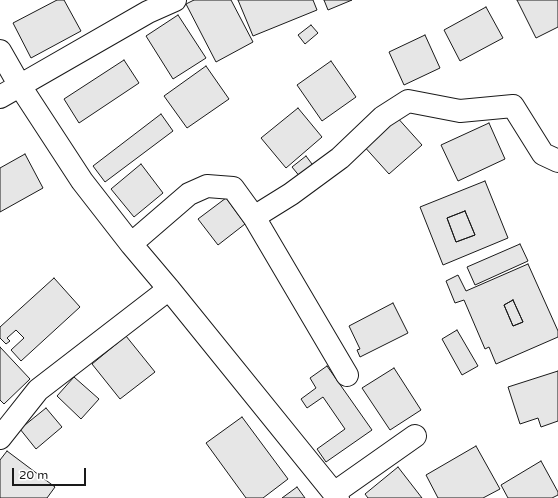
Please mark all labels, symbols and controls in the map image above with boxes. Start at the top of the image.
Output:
scale bar [14,460,88,486]
text: 20 m [19,468,48,482]

